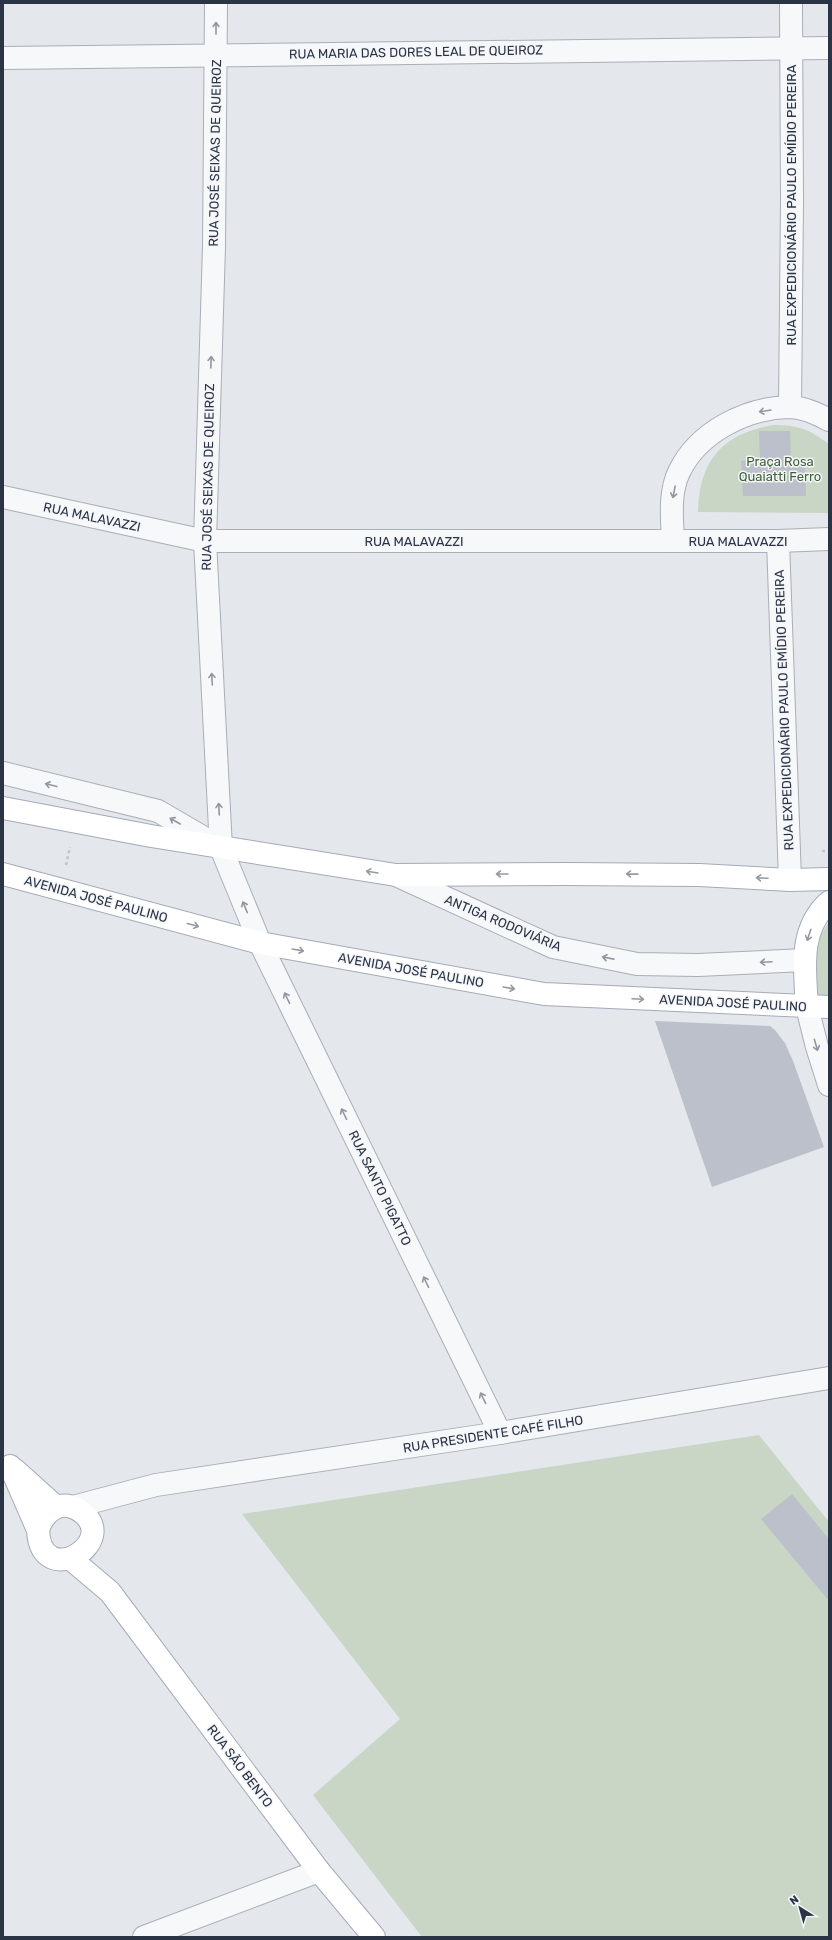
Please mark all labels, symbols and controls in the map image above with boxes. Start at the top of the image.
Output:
one-way arrow [212,22,220,35]
street label: RUA MARIA DAS DORES LEAL DE QUEIROZ [289,42,543,62]
street label: RUA JOSÉ SEIXAS DE QUEIROZ [206,59,224,247]
street label: RUA EXPEDICIONÁRIO PAULO EMÍDIO PEREIRA [784,64,799,345]
one-way arrow [207,356,214,369]
street label: RUA JOSÉ SEIXAS DE QUEIROZ [199,383,217,571]
one-way arrow [759,407,772,415]
park label: Praça Rosa Quaiatti Ferro [739,454,821,484]
one-way arrow [670,485,678,498]
street label: RUA MALAVAZZI [42,499,142,535]
street label: RUA MALAVAZZI [364,534,464,549]
street label: RUA MALAVAZZI [688,534,788,549]
street label: RUA EXPEDICIONÁRIO PAULO EMÍDIO PEREIRA [772,569,796,851]
one-way arrow [208,673,216,686]
one-way arrow [45,781,58,789]
one-way arrow [215,803,223,816]
one-way arrow [169,817,181,825]
one-way arrow [366,867,379,875]
one-way arrow [496,870,509,878]
one-way arrow [626,871,639,878]
street label: AVENIDA JOSÉ PAULINO [23,873,169,925]
one-way arrow [756,875,769,882]
street label: ANTIGA RODOVIÁRIA [442,892,564,955]
one-way arrow [241,901,248,913]
one-way arrow [187,922,200,929]
one-way arrow [804,928,812,940]
one-way arrow [291,946,304,954]
street label: AVENIDA JOSÉ PAULINO [337,950,485,990]
one-way arrow [602,954,615,962]
one-way arrow [760,958,773,966]
one-way arrow [502,984,515,992]
one-way arrow [283,992,290,1004]
street label: AVENIDA JOSÉ PAULINO [659,992,807,1014]
one-way arrow [631,995,644,1003]
one-way arrow [813,1038,820,1051]
one-way arrow [340,1109,347,1121]
street label: RUA SANTO PIGATTO [346,1128,414,1248]
one-way arrow [422,1276,429,1288]
one-way arrow [479,1393,486,1405]
street label: RUA PRESIDENTE CAFÉ FILHO [402,1412,584,1456]
street label: RUA SÃO BENTO [204,1722,276,1810]
north arrow [780,1888,820,1928]
text: N [787,1893,801,1908]

